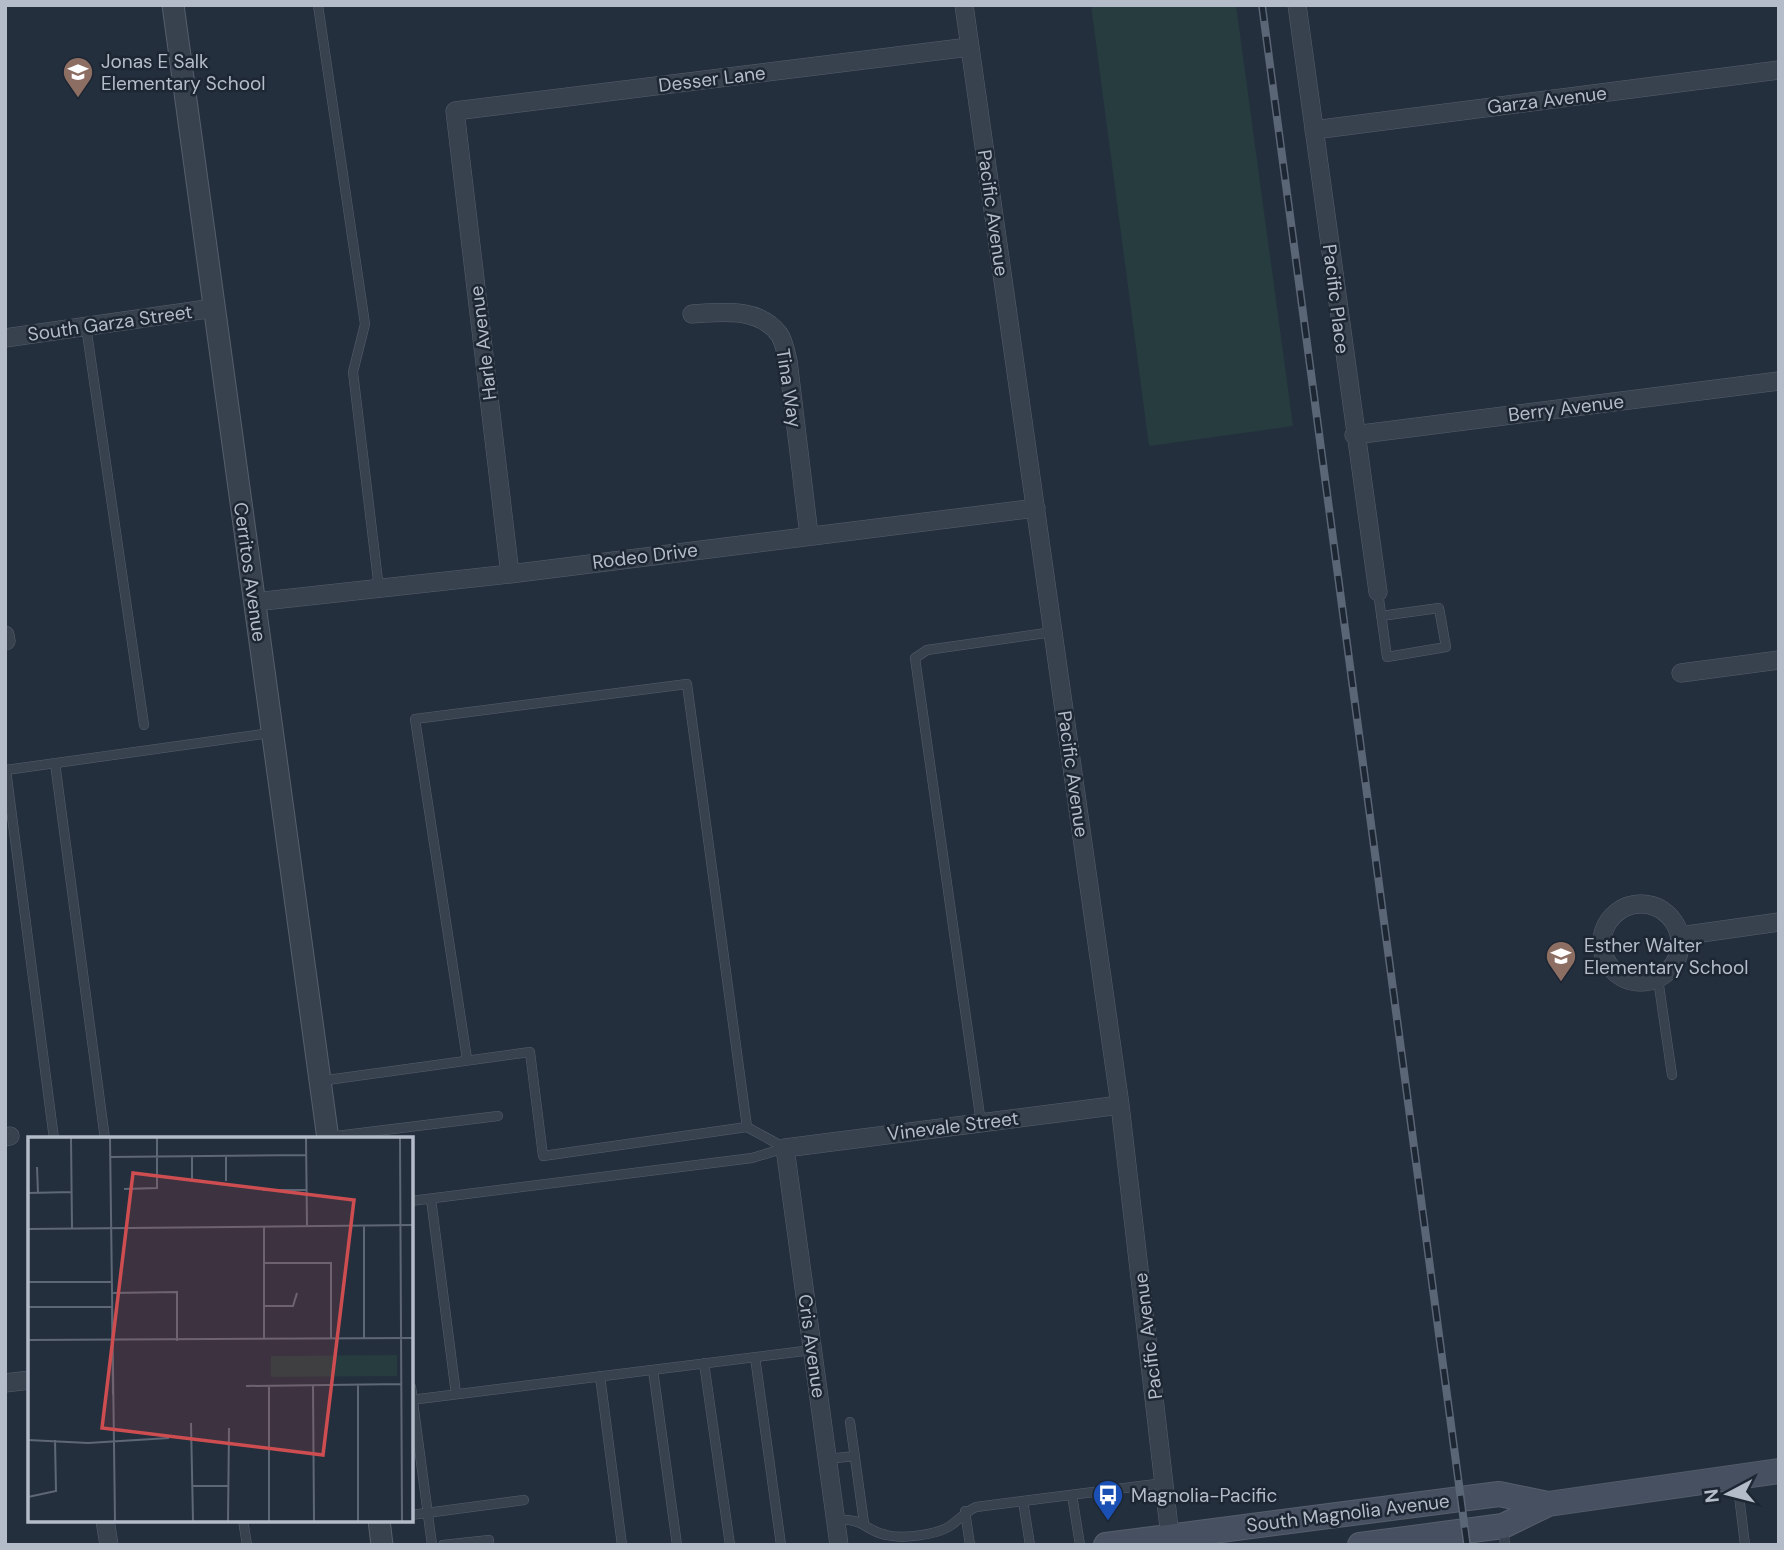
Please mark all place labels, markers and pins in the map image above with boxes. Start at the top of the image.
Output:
place label: Jonas E Salk Elementary School [101,49,265,96]
school or university icon: Jonas E Salk Elementary School [61,55,95,99]
place label: Esther Walter Elementary School [1584,933,1748,980]
school or university icon: Esther Walter Elementary School [1544,939,1578,983]
bus stop icon: Magnolia-Pacific [1091,1478,1125,1522]
place label: Magnolia-Pacific [1131,1483,1277,1508]

